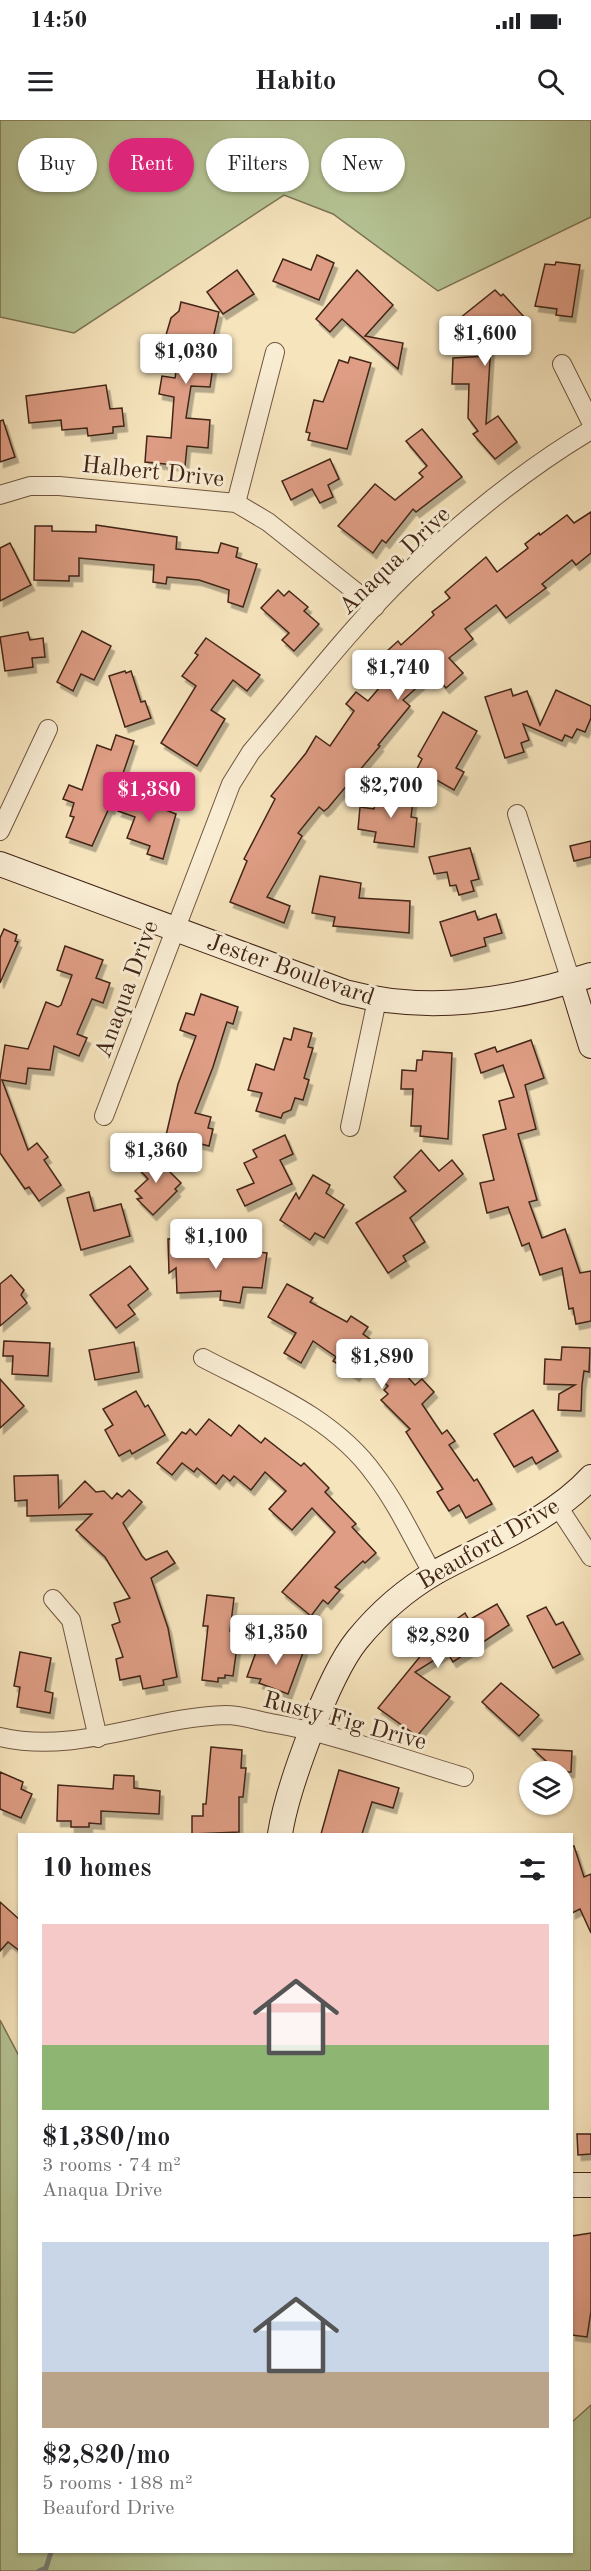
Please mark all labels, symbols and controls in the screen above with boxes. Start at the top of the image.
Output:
text: 14:50 [30,10,87,32]
icon: menu [24,65,57,98]
icon: search [534,65,567,98]
text: Habito [255,68,336,95]
chip: Buy [18,138,97,192]
chip: Rent [109,138,194,192]
chip: Filters [206,138,309,192]
chip: New [321,138,405,192]
pin: $1,600 [436,316,534,367]
text: $1,600 [453,325,517,345]
pin: $1,030 [137,334,235,385]
text: $1,030 [154,343,218,363]
street label: Halbert Drive [80,454,225,492]
street label: Anaqua Drive [335,503,456,620]
pin: $1,740 [349,650,447,701]
text: $1,740 [366,659,430,679]
pin: $2,700 [342,768,440,819]
pin: $1,380 [100,772,198,823]
text: $2,700 [359,777,423,797]
text: $1,380 [117,781,181,801]
street label: Anaqua Drive [92,918,164,1062]
street label: Jester Boulevard [204,931,377,1011]
pin: $1,360 [107,1133,205,1184]
text: $1,360 [124,1142,188,1162]
pin: $1,100 [167,1219,265,1270]
text: $1,100 [184,1228,248,1248]
pin: $1,890 [333,1339,431,1390]
text: $1,890 [350,1348,414,1368]
street label: Beauford Drive [414,1495,564,1595]
pin: $1,350 [227,1615,325,1666]
pin: $2,820 [389,1618,487,1669]
text: $1,350 [244,1624,308,1644]
text: $2,820 [406,1627,470,1647]
street label: Rusty Fig Drive [260,1689,429,1755]
map controls [519,1761,573,1815]
button: layers [519,1761,573,1815]
icon: filters [516,1853,549,1886]
text: 10 homes [42,1856,151,1882]
icon: home [242,1963,350,2071]
text: $1,380/mo [42,2125,170,2151]
text: 3 rooms · 74 m² [42,2156,181,2176]
text: Anaqua Drive [42,2181,162,2201]
icon: home [242,2281,350,2389]
text: $2,820/mo [42,2443,170,2469]
text: 5 rooms · 188 m² [42,2474,192,2494]
text: Beauford Drive [42,2499,174,2519]

